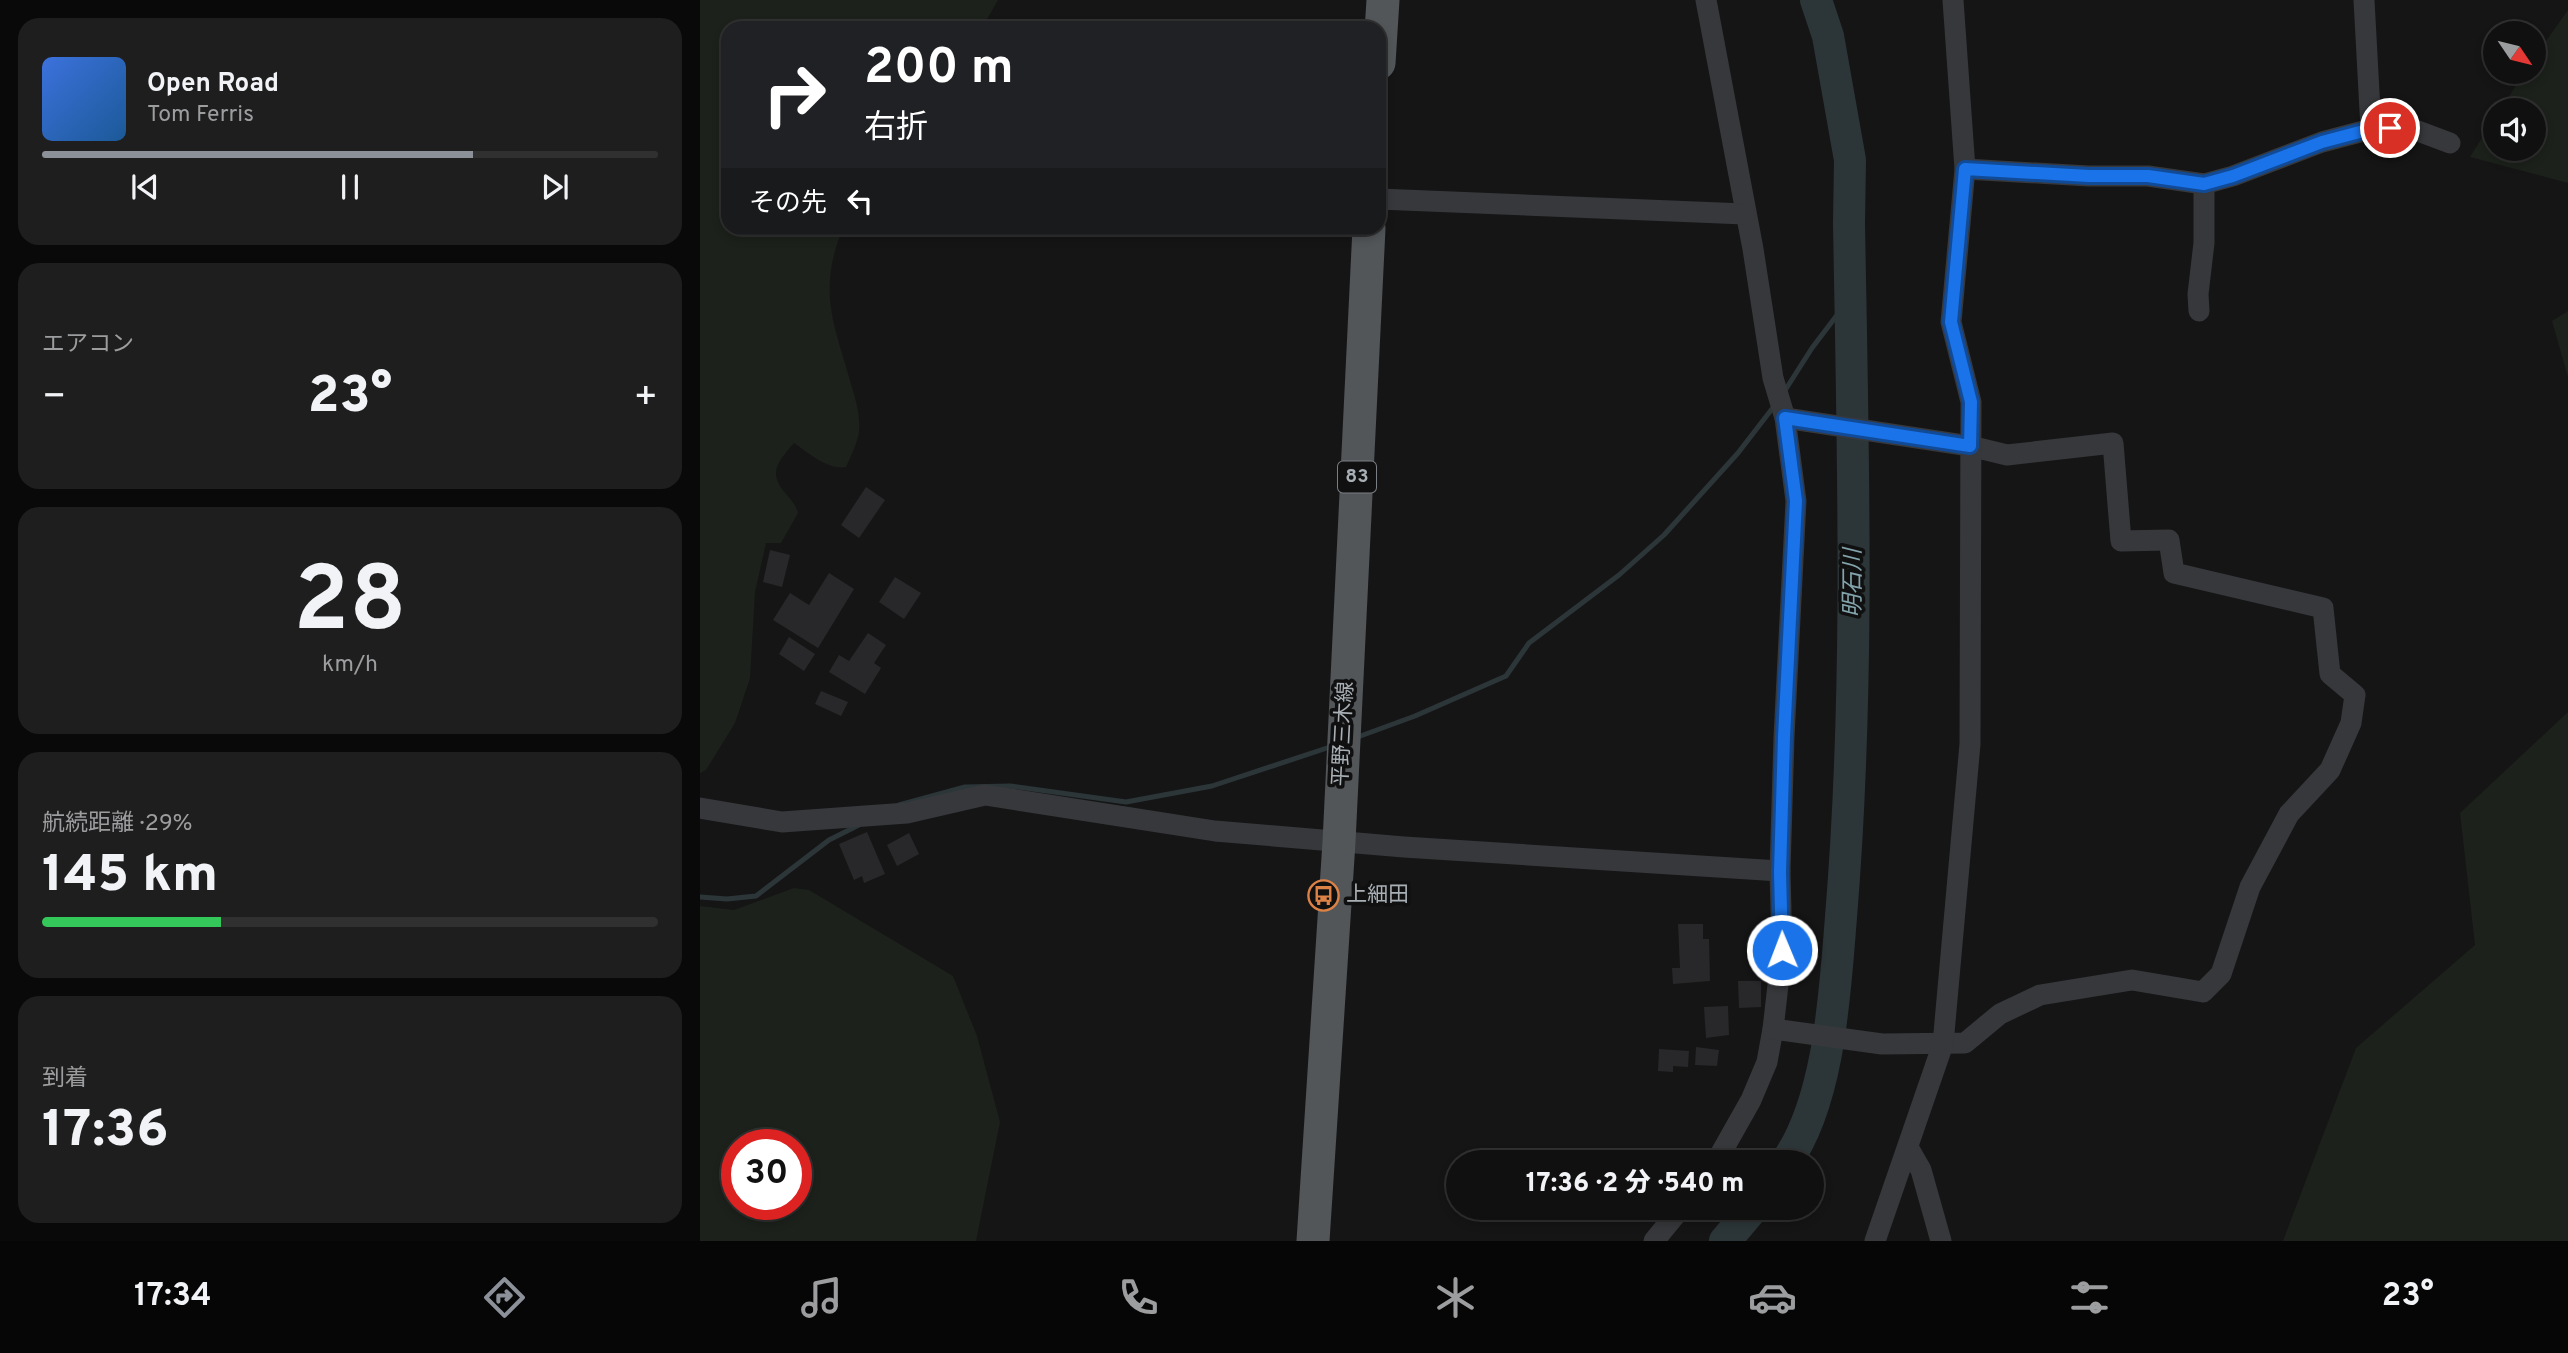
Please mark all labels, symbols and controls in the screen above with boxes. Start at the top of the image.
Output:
north arrow [2483,21,2546,84]
map controls [2483,21,2546,161]
text: 200 m [864,39,1014,101]
icon: right [749,49,840,140]
text: Open Road [147,68,279,101]
pin [2360,98,2420,158]
button: sound [2483,98,2546,161]
text: Tom Ferris [147,101,254,130]
text: 右折 [864,109,928,149]
icon: arrive [2371,109,2409,147]
icon: previous [126,168,164,206]
icon: pause [331,168,369,206]
icon: next [536,168,574,206]
icon: left [841,182,879,220]
text: その先 [749,188,827,221]
text: エアコン [42,331,134,360]
text: 23° [308,365,392,431]
text: − [42,374,67,423]
text: + [633,374,658,423]
road number: 83 [1338,462,1376,492]
water label: 明石川 [1840,546,1869,618]
text: 28 [294,548,406,663]
text: km/h [322,651,378,680]
street label: 平野三木線 [1328,681,1360,787]
text: 航続距離 · 29% [42,810,193,839]
text: 145 km [42,844,218,910]
bus stop icon: 上細田 [1306,878,1340,912]
place label: 上細田 [1346,882,1409,909]
position arrow [1745,913,1819,987]
text: 到着 [42,1065,88,1094]
text: 17:36 [42,1099,169,1165]
speed limit sign: 30 [721,1129,812,1220]
text: 17:36 · 2 分 · 540 m [1526,1168,1744,1201]
icon: directions [480,1273,529,1322]
icon: music [797,1273,846,1322]
icon: phone [1114,1273,1163,1322]
icon: climate [1431,1273,1480,1322]
icon: car [1748,1273,1797,1322]
icon: filters [2065,1273,2114,1322]
text: 17:34 [134,1277,212,1317]
text: 23° [2382,1277,2434,1317]

